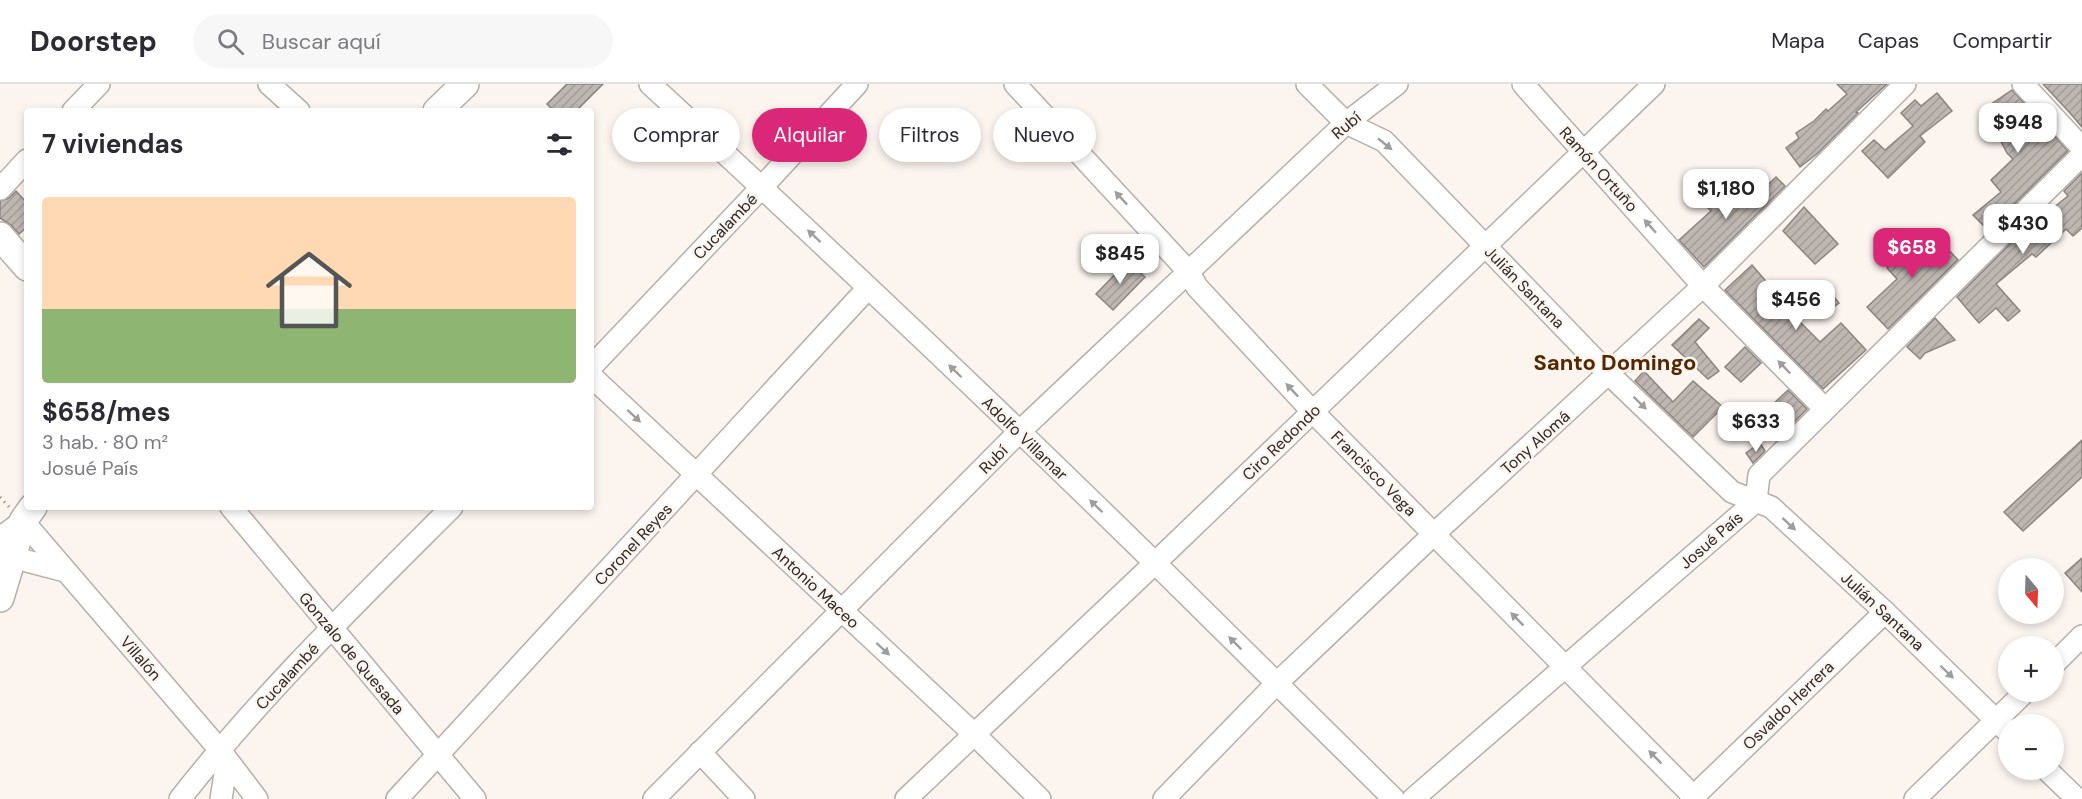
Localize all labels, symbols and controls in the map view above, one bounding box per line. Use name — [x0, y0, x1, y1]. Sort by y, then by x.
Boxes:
search box — [193, 14, 613, 68]
text: Doorstep — [30, 23, 157, 60]
icon: search — [214, 25, 247, 58]
text: Buscar aquí — [262, 27, 381, 56]
text: Mapa — [1771, 27, 1825, 55]
text: Capas — [1858, 27, 1919, 55]
text: Compartir — [1952, 27, 2052, 55]
pin: $948 — [1982, 103, 2054, 154]
street label: Rubí — [1327, 107, 1366, 144]
chip: Comprar — [612, 108, 740, 162]
chip: Alquilar — [752, 108, 867, 162]
chip: Filtros — [879, 108, 981, 162]
chip: Nuevo — [993, 108, 1096, 162]
text: $948 — [1993, 109, 2043, 135]
street label: Ramón Ortuño — [1555, 122, 1642, 216]
text: 7 viviendas — [42, 127, 184, 161]
icon: filters — [543, 128, 576, 161]
one-way arrow — [1377, 138, 1393, 151]
pin: $1,180 — [1677, 169, 1775, 220]
text: $1,180 — [1697, 175, 1755, 201]
street label: Cucalambé — [689, 189, 762, 264]
one-way arrow — [1115, 191, 1128, 206]
pin: $430 — [1987, 204, 2059, 255]
text: $430 — [1997, 210, 2049, 236]
one-way arrow — [1644, 219, 1657, 234]
pin: $658 — [1876, 228, 1948, 279]
one-way arrow — [807, 230, 821, 244]
pin: $845 — [1084, 234, 1156, 285]
text: $658 — [1887, 234, 1937, 260]
icon: home — [255, 236, 363, 344]
text: $845 — [1095, 240, 1145, 266]
street label: Julián Santana — [1480, 242, 1569, 333]
pin: $456 — [1760, 280, 1832, 331]
text: $456 — [1771, 286, 1821, 312]
district label: Santo Domingo — [1534, 348, 1696, 377]
one-way arrow — [1777, 360, 1791, 375]
one-way arrow — [948, 364, 963, 378]
one-way arrow — [1286, 383, 1300, 397]
street label: Adolfo Villamar — [977, 392, 1072, 485]
text: $658/mes — [42, 395, 171, 429]
one-way arrow — [1632, 396, 1647, 410]
street label: Ciro Redondo — [1238, 400, 1325, 485]
pin: $633 — [1720, 402, 1792, 453]
street label: Tony Alomá — [1496, 406, 1574, 479]
text: $633 — [1732, 408, 1780, 434]
one-way arrow — [626, 409, 641, 423]
street label: Francisco Vega — [1326, 426, 1421, 521]
text: 3 hab. · 80 m² — [42, 429, 168, 455]
street label: Rubí — [975, 440, 1012, 478]
text: Josué País — [42, 455, 139, 481]
street label: Coronel Reyes — [590, 499, 677, 590]
one-way arrow — [1088, 499, 1103, 513]
street label: Josué País — [1675, 507, 1747, 574]
one-way arrow — [1782, 517, 1797, 531]
street label: Antonio Maceo — [768, 541, 864, 633]
north arrow — [1998, 558, 2064, 624]
map controls — [1998, 558, 2064, 780]
street label: Julián Santana — [1836, 567, 1929, 655]
street label: Gonzalo de Quesada — [294, 588, 409, 719]
one-way arrow — [1511, 612, 1525, 626]
street label: Villalón — [115, 632, 166, 685]
one-way arrow — [1228, 636, 1242, 650]
button: + — [1998, 636, 2064, 702]
street label: Cucalambé — [251, 638, 324, 714]
one-way arrow — [876, 642, 890, 656]
street label: Osvaldo Herrera — [1738, 656, 1839, 754]
one-way arrow — [1939, 665, 1954, 679]
button: − — [1998, 714, 2064, 780]
one-way arrow — [1648, 751, 1662, 765]

